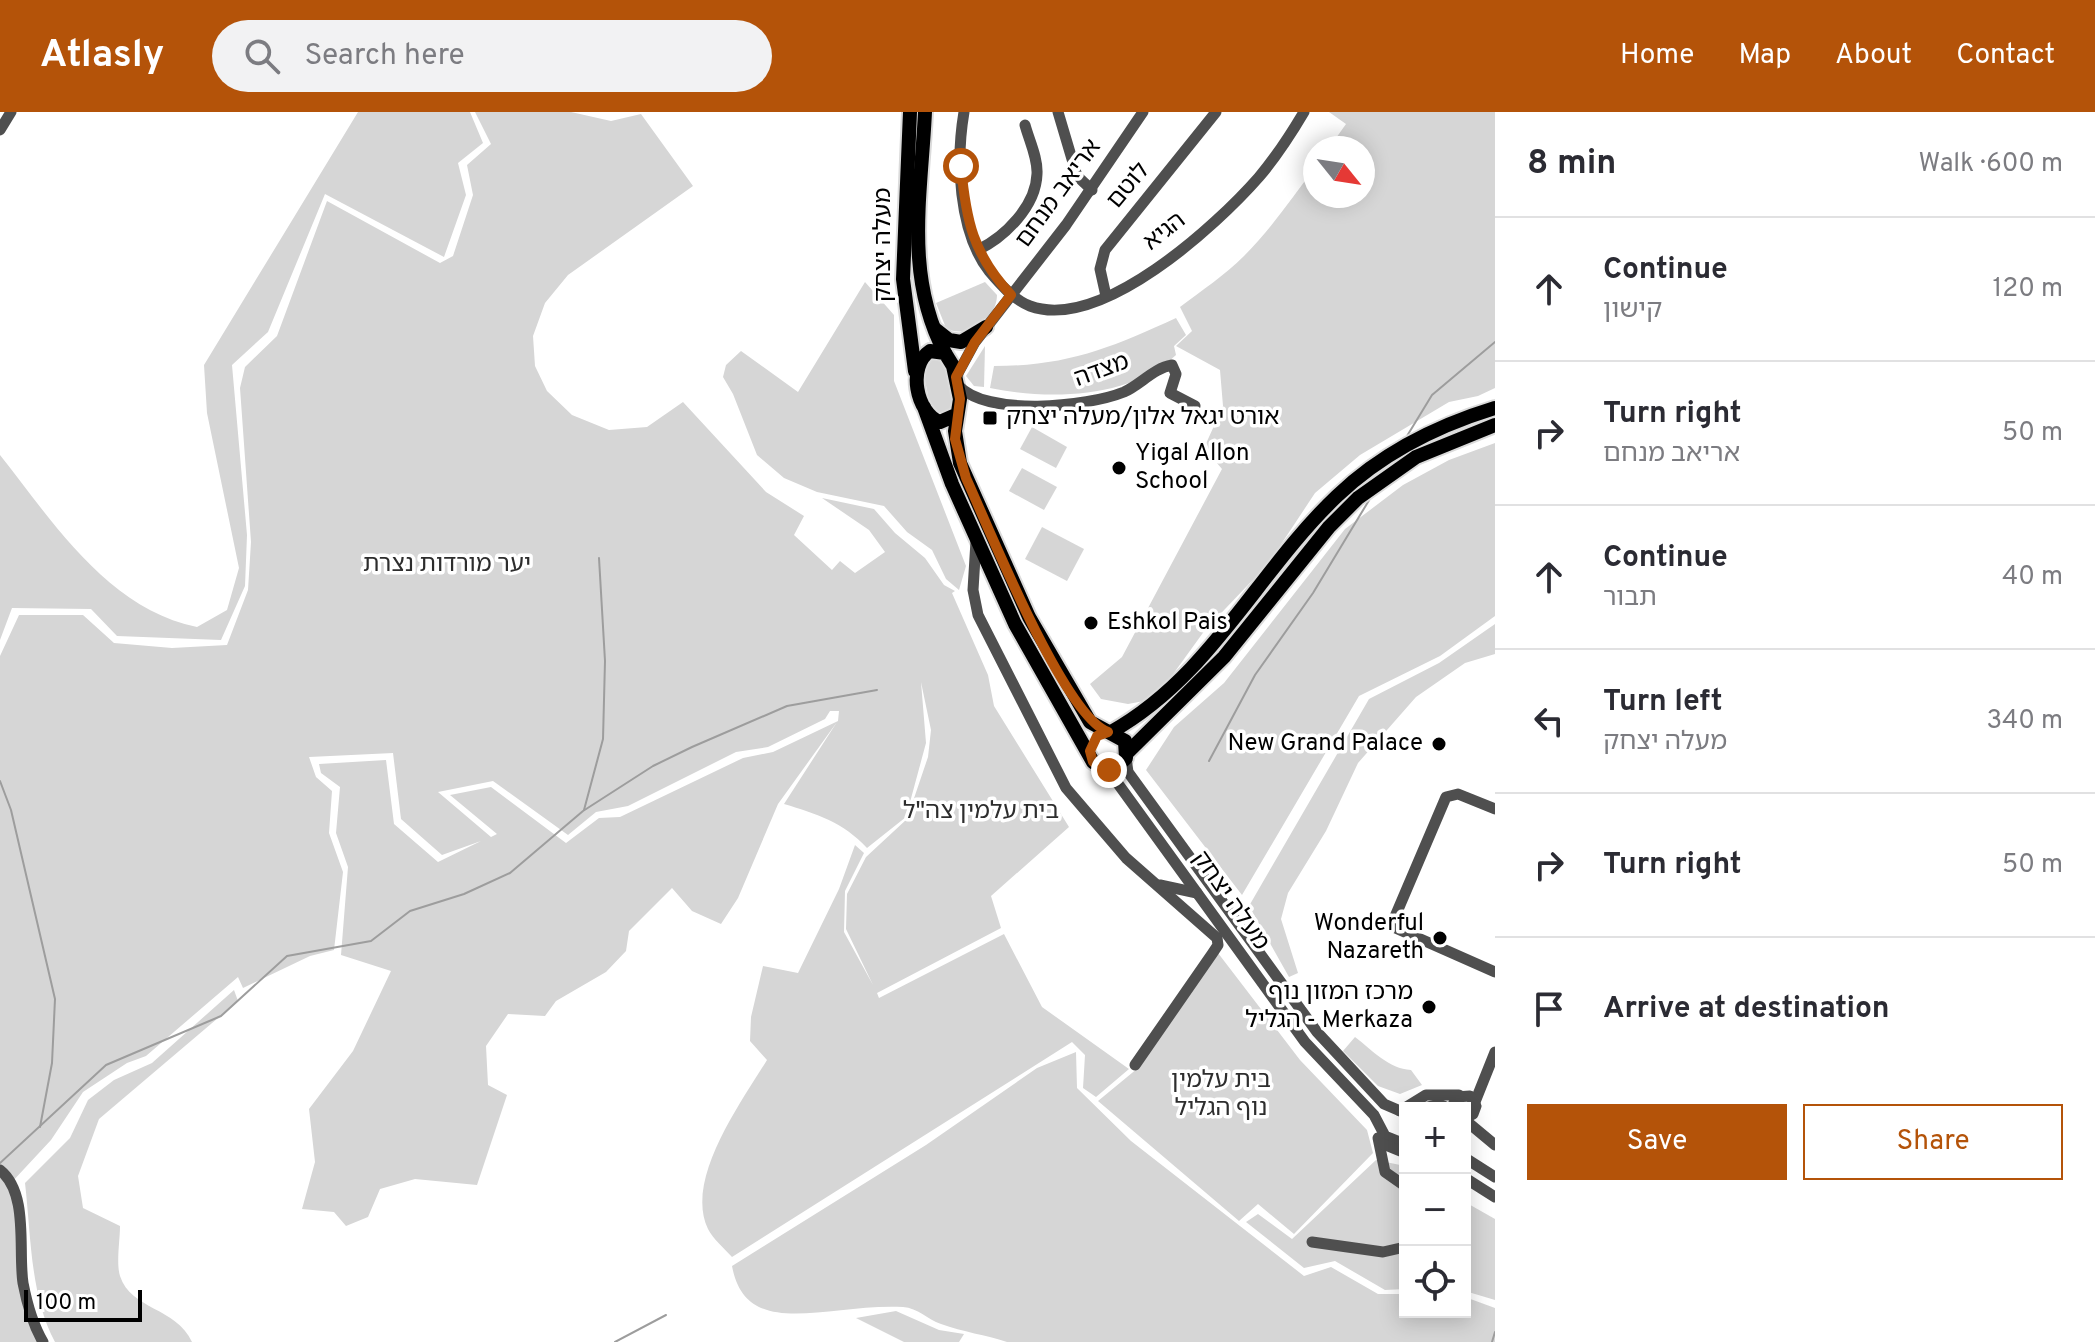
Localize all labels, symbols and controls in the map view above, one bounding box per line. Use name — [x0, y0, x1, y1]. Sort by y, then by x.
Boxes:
search box — [212, 20, 772, 92]
text: Atlasly — [40, 32, 164, 81]
icon: search — [240, 34, 284, 78]
text: Search here — [304, 38, 465, 75]
text: Home — [1620, 38, 1694, 74]
text: Map — [1738, 38, 1791, 74]
text: About — [1835, 38, 1912, 74]
text: Contact — [1956, 38, 2055, 74]
street label: אריאב מנחם — [1010, 134, 1108, 254]
north arrow — [1303, 136, 1375, 208]
text: 8 min — [1527, 143, 1616, 186]
route start — [943, 148, 979, 184]
text: Walk · 600 m — [1918, 148, 2063, 181]
street label: לוטם — [1101, 157, 1157, 215]
street label: מעלה יצחק — [869, 188, 899, 302]
street label: הגיא — [1138, 206, 1192, 258]
text: Continue — [1603, 252, 1728, 289]
icon: ahead — [1527, 267, 1571, 311]
text: 120 m — [1993, 273, 2063, 306]
text: קישון — [1603, 294, 1662, 327]
street label: מצדה — [1070, 347, 1134, 395]
text: Turn right — [1603, 396, 1741, 433]
place label: אורט יגאל אלון/מעלה יצחק — [1006, 403, 1279, 433]
marker: אורט יגאל אלון/מעלה יצחק — [981, 409, 999, 427]
icon: right — [1527, 411, 1571, 455]
text: 50 m — [2002, 417, 2063, 450]
text: אריאב מנחם — [1603, 438, 1740, 471]
place label: Yigal Allon School — [1135, 439, 1249, 497]
marker: Yigal Allon School — [1110, 459, 1128, 477]
text: Continue — [1603, 540, 1728, 577]
park label: יער מורדות נצרת — [363, 550, 531, 580]
icon: ahead — [1527, 555, 1571, 599]
text: 40 m — [2002, 561, 2063, 594]
text: תבור — [1603, 582, 1657, 615]
place label: Eshkol Pais — [1107, 608, 1228, 638]
marker: Eshkol Pais — [1082, 614, 1100, 632]
text: Turn left — [1603, 684, 1723, 721]
icon: left — [1527, 699, 1571, 743]
text: 340 m — [1986, 705, 2063, 738]
text: מעלה יצחק — [1603, 726, 1727, 759]
place label: New Grand Palace — [1228, 729, 1423, 759]
marker: New Grand Palace — [1430, 735, 1448, 753]
route end — [1091, 752, 1127, 788]
park label: בית עלמין צה"ל — [903, 797, 1059, 827]
icon: right — [1527, 843, 1571, 887]
street label: מעלה יצחק — [1185, 845, 1275, 957]
text: Turn right — [1603, 847, 1741, 884]
text: 50 m — [2002, 849, 2063, 882]
place label: Wonderful Nazareth — [1314, 909, 1424, 967]
marker: Wonderful Nazareth — [1431, 929, 1449, 947]
place label: מרכז המזון נוף הגליל - Merkaza — [1245, 978, 1413, 1036]
icon: arrive — [1527, 987, 1571, 1031]
text: Arrive at destination — [1603, 991, 1889, 1028]
marker: מרכז המזון נוף הגליל - Merkaza — [1420, 998, 1438, 1016]
park label: בית עלמין נוף הגליל — [1171, 1066, 1271, 1124]
map controls — [1399, 1102, 1471, 1318]
button: + — [1399, 1102, 1471, 1174]
button: Save — [1527, 1104, 1787, 1180]
button: Share — [1803, 1104, 2063, 1180]
button: − — [1399, 1174, 1471, 1246]
button: locate — [1399, 1246, 1471, 1318]
scale bar — [24, 1286, 142, 1322]
text: 100 m — [36, 1290, 96, 1317]

